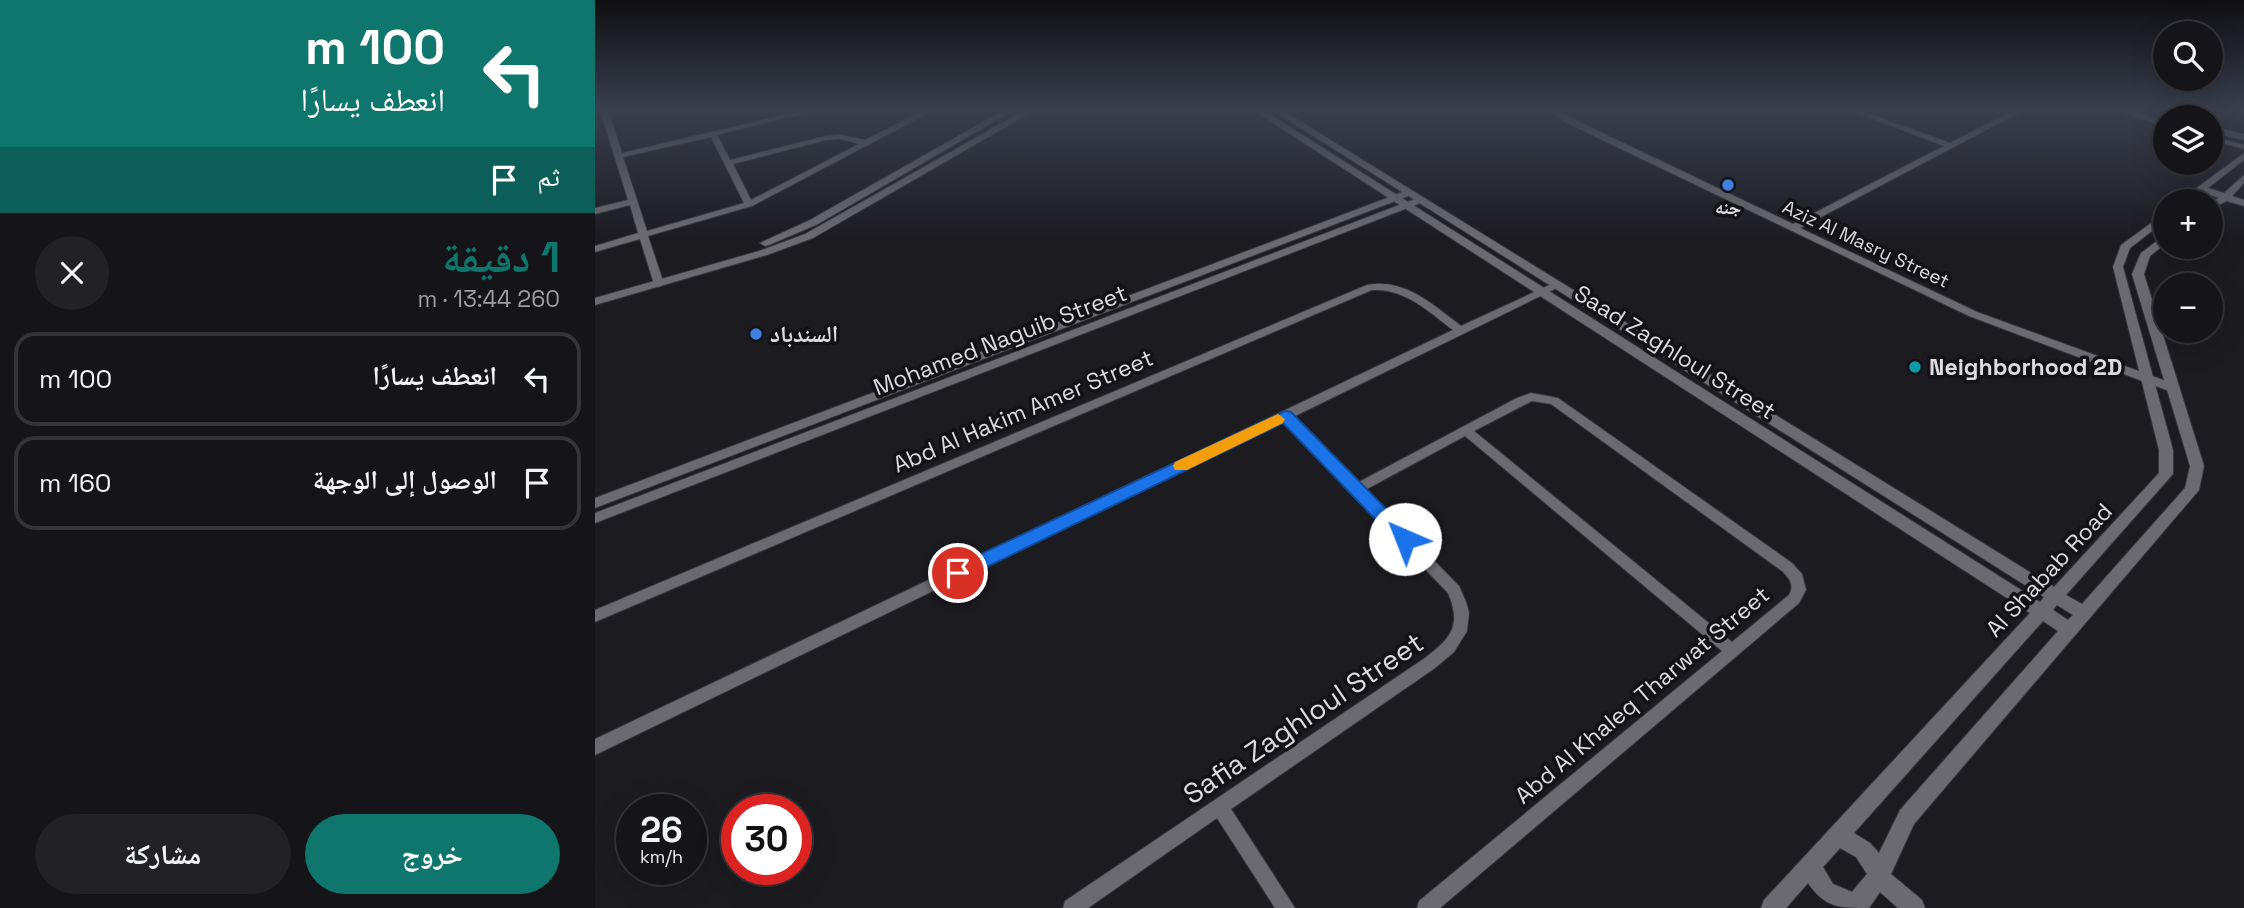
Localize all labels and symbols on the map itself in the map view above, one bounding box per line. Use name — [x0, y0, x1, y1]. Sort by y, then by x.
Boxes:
marker: جنه — [1720, 177, 1736, 193]
street label: Aziz Al Masry Street — [1778, 194, 1954, 294]
place label: جنه — [1715, 195, 1741, 220]
street label: Mohamed Naguib Street — [869, 278, 1131, 402]
street label: Saad Zaghloul Street — [1569, 278, 1781, 426]
place label: السندباد — [770, 319, 838, 349]
marker: السندباد — [748, 326, 764, 342]
street label: Abd Al Hakim Amer Street — [888, 342, 1158, 480]
place label: Neighborhood 2D — [1929, 352, 2122, 382]
marker: Neighborhood 2D — [1907, 359, 1923, 375]
street label: Al Shabab Road — [1979, 497, 2119, 643]
position arrow — [1368, 502, 1442, 576]
pin — [928, 543, 988, 603]
street label: Abd Al Khaleq Tharwat Street — [1508, 580, 1776, 810]
street label: Safia Zaghloul Street — [1176, 624, 1430, 812]
speed limit sign: 30 — [721, 794, 812, 885]

